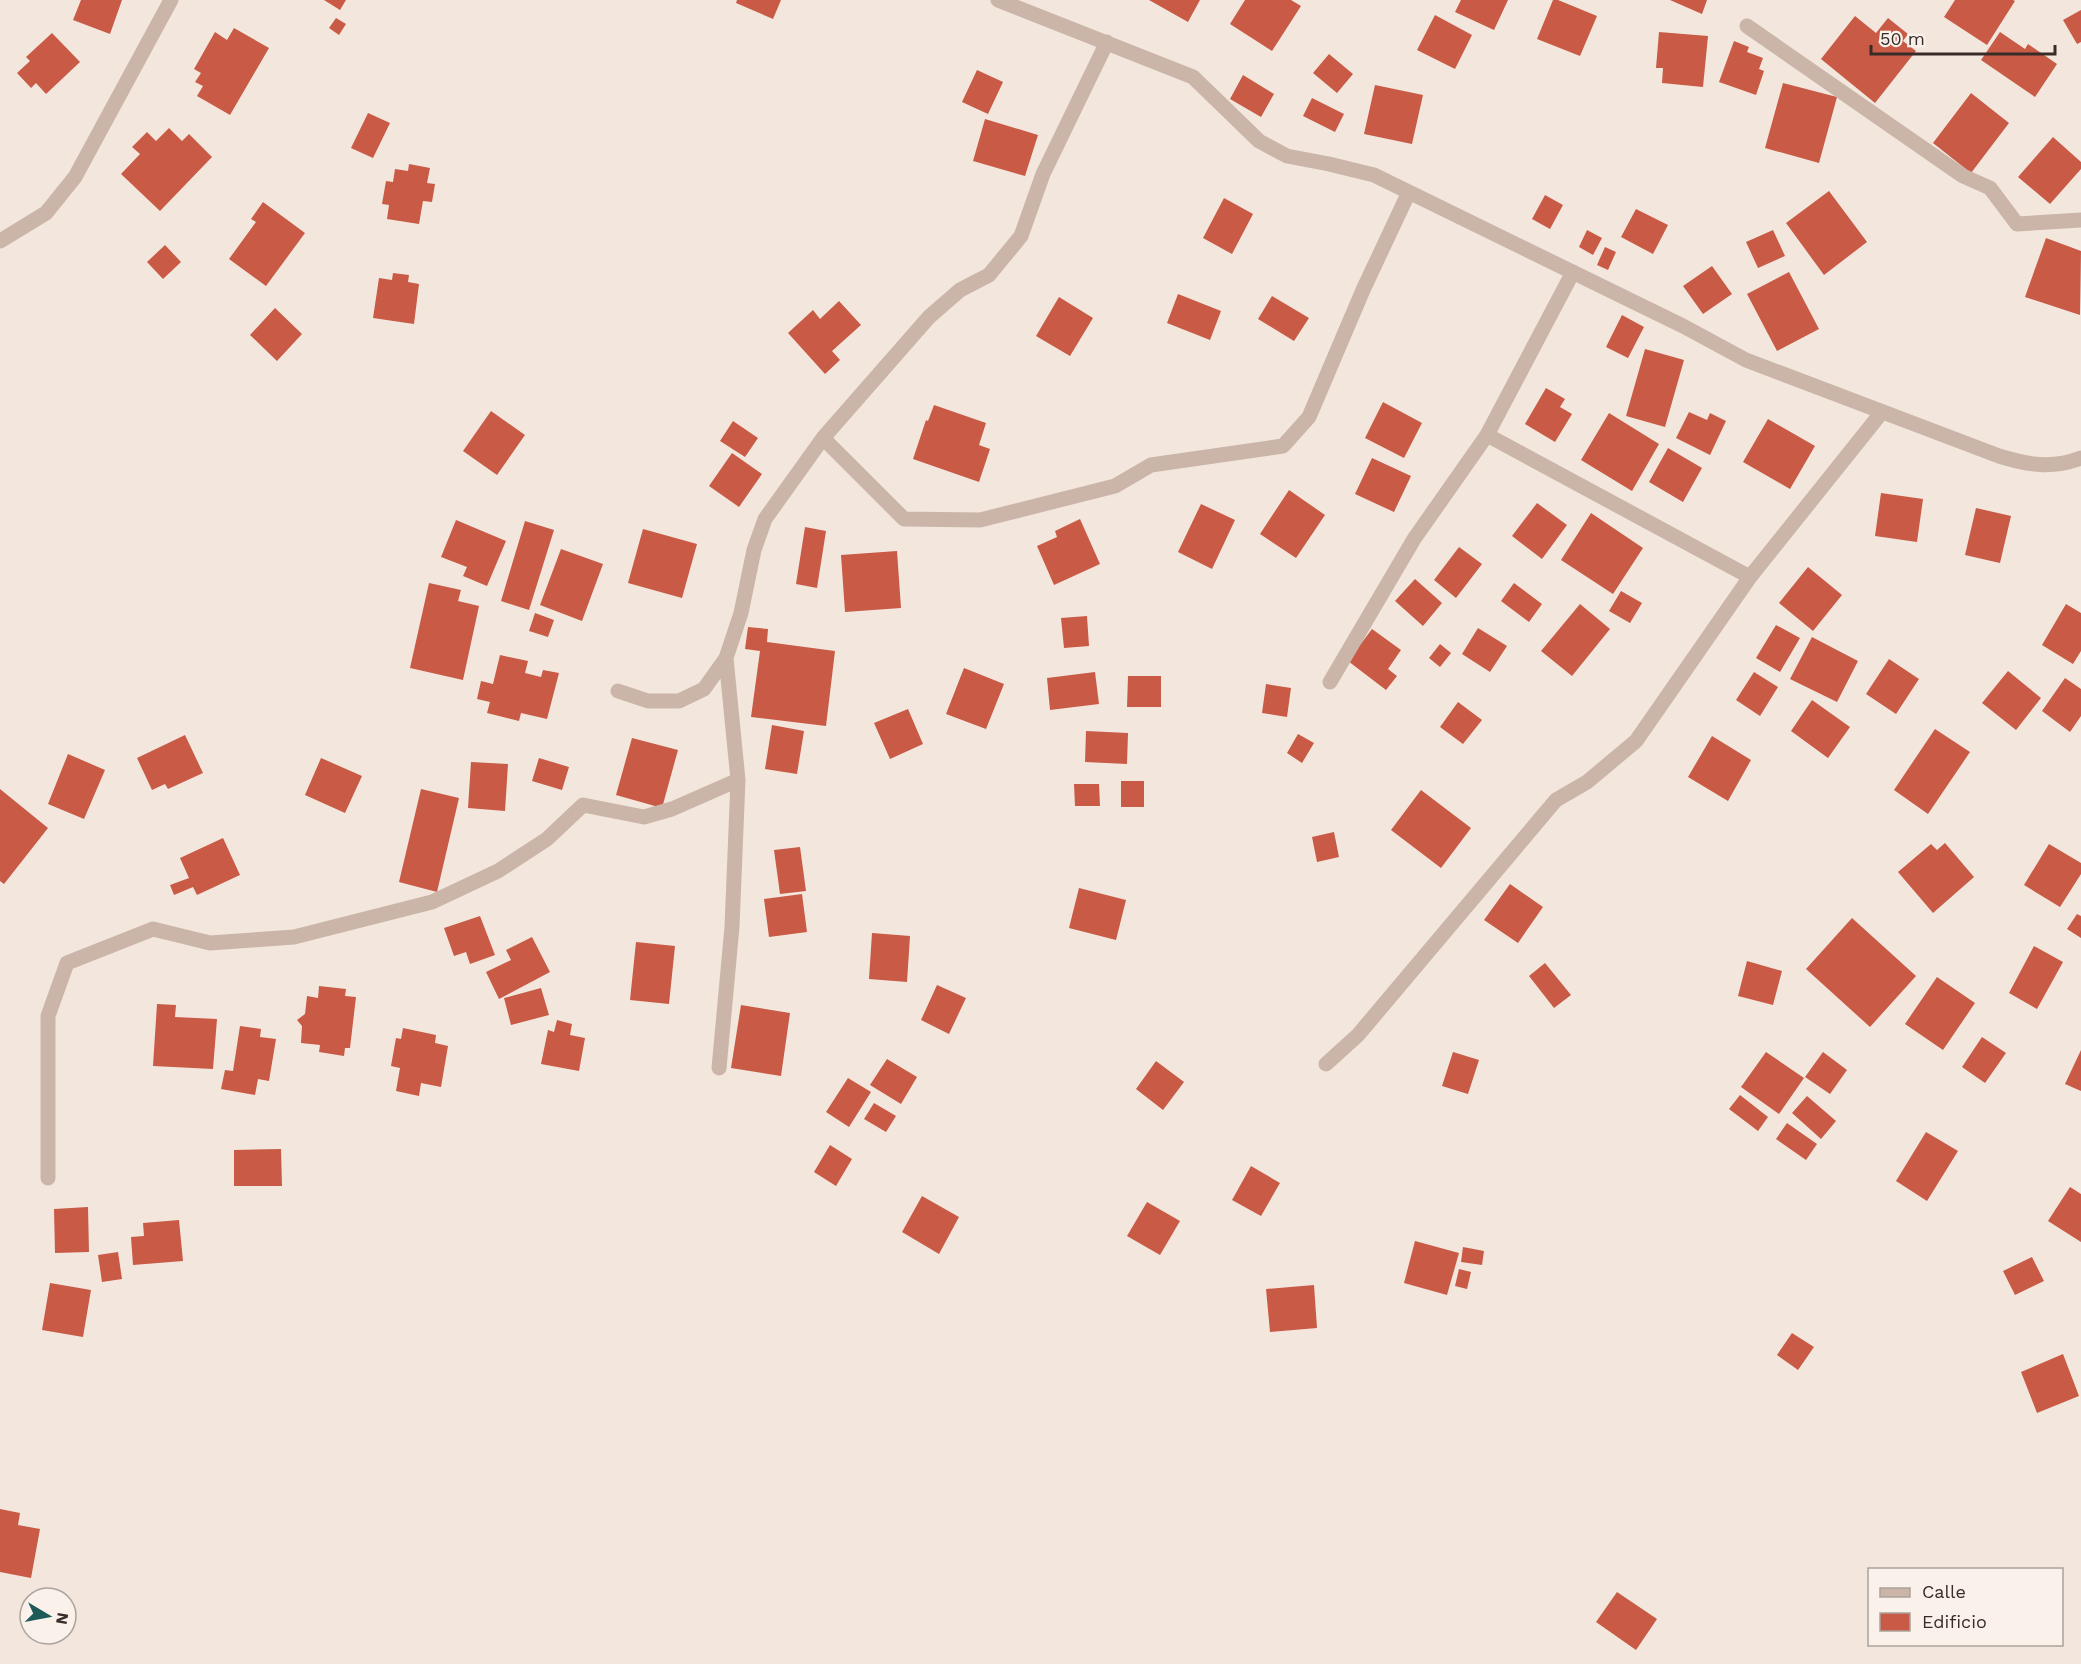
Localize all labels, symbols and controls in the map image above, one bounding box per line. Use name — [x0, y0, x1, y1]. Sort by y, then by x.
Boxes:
scale bar — [1871, 18, 2056, 56]
text: 50 m — [1880, 28, 1925, 49]
legend — [1868, 1568, 2063, 1646]
text: Calle — [1922, 1581, 1966, 1602]
north arrow — [18, 1586, 78, 1646]
text: N — [52, 1611, 73, 1626]
text: Edificio — [1922, 1611, 1987, 1632]

